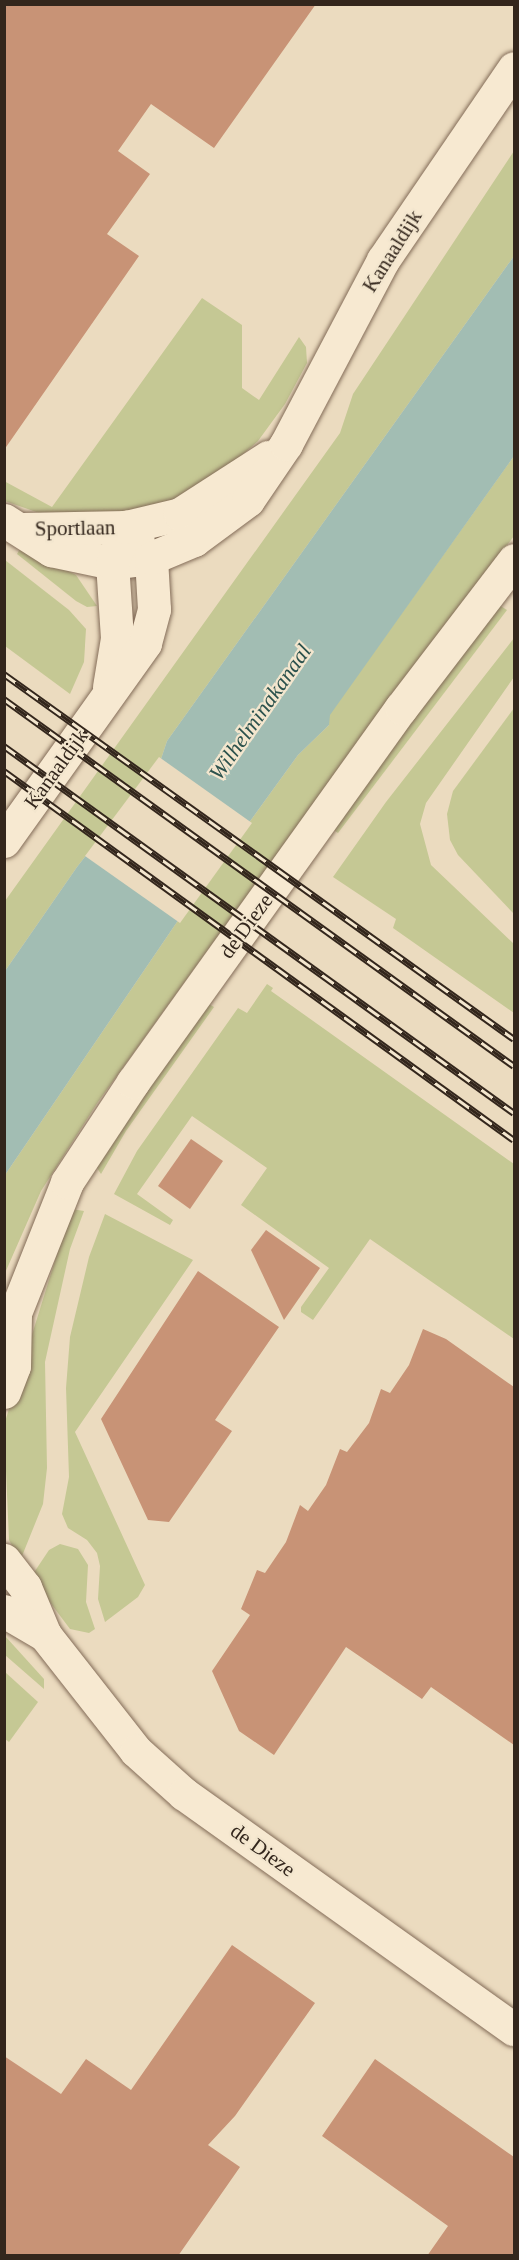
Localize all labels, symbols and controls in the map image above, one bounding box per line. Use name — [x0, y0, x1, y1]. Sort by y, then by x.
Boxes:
street label: Kanaaldijk — [357, 205, 427, 297]
street label: Sportlaan — [35, 515, 115, 541]
water label: Wilhelminakanaal — [203, 639, 317, 785]
street label: Kanaaldijk — [19, 724, 93, 814]
street label: de Dieze — [214, 889, 278, 963]
street label: de Dieze — [226, 1818, 300, 1882]

